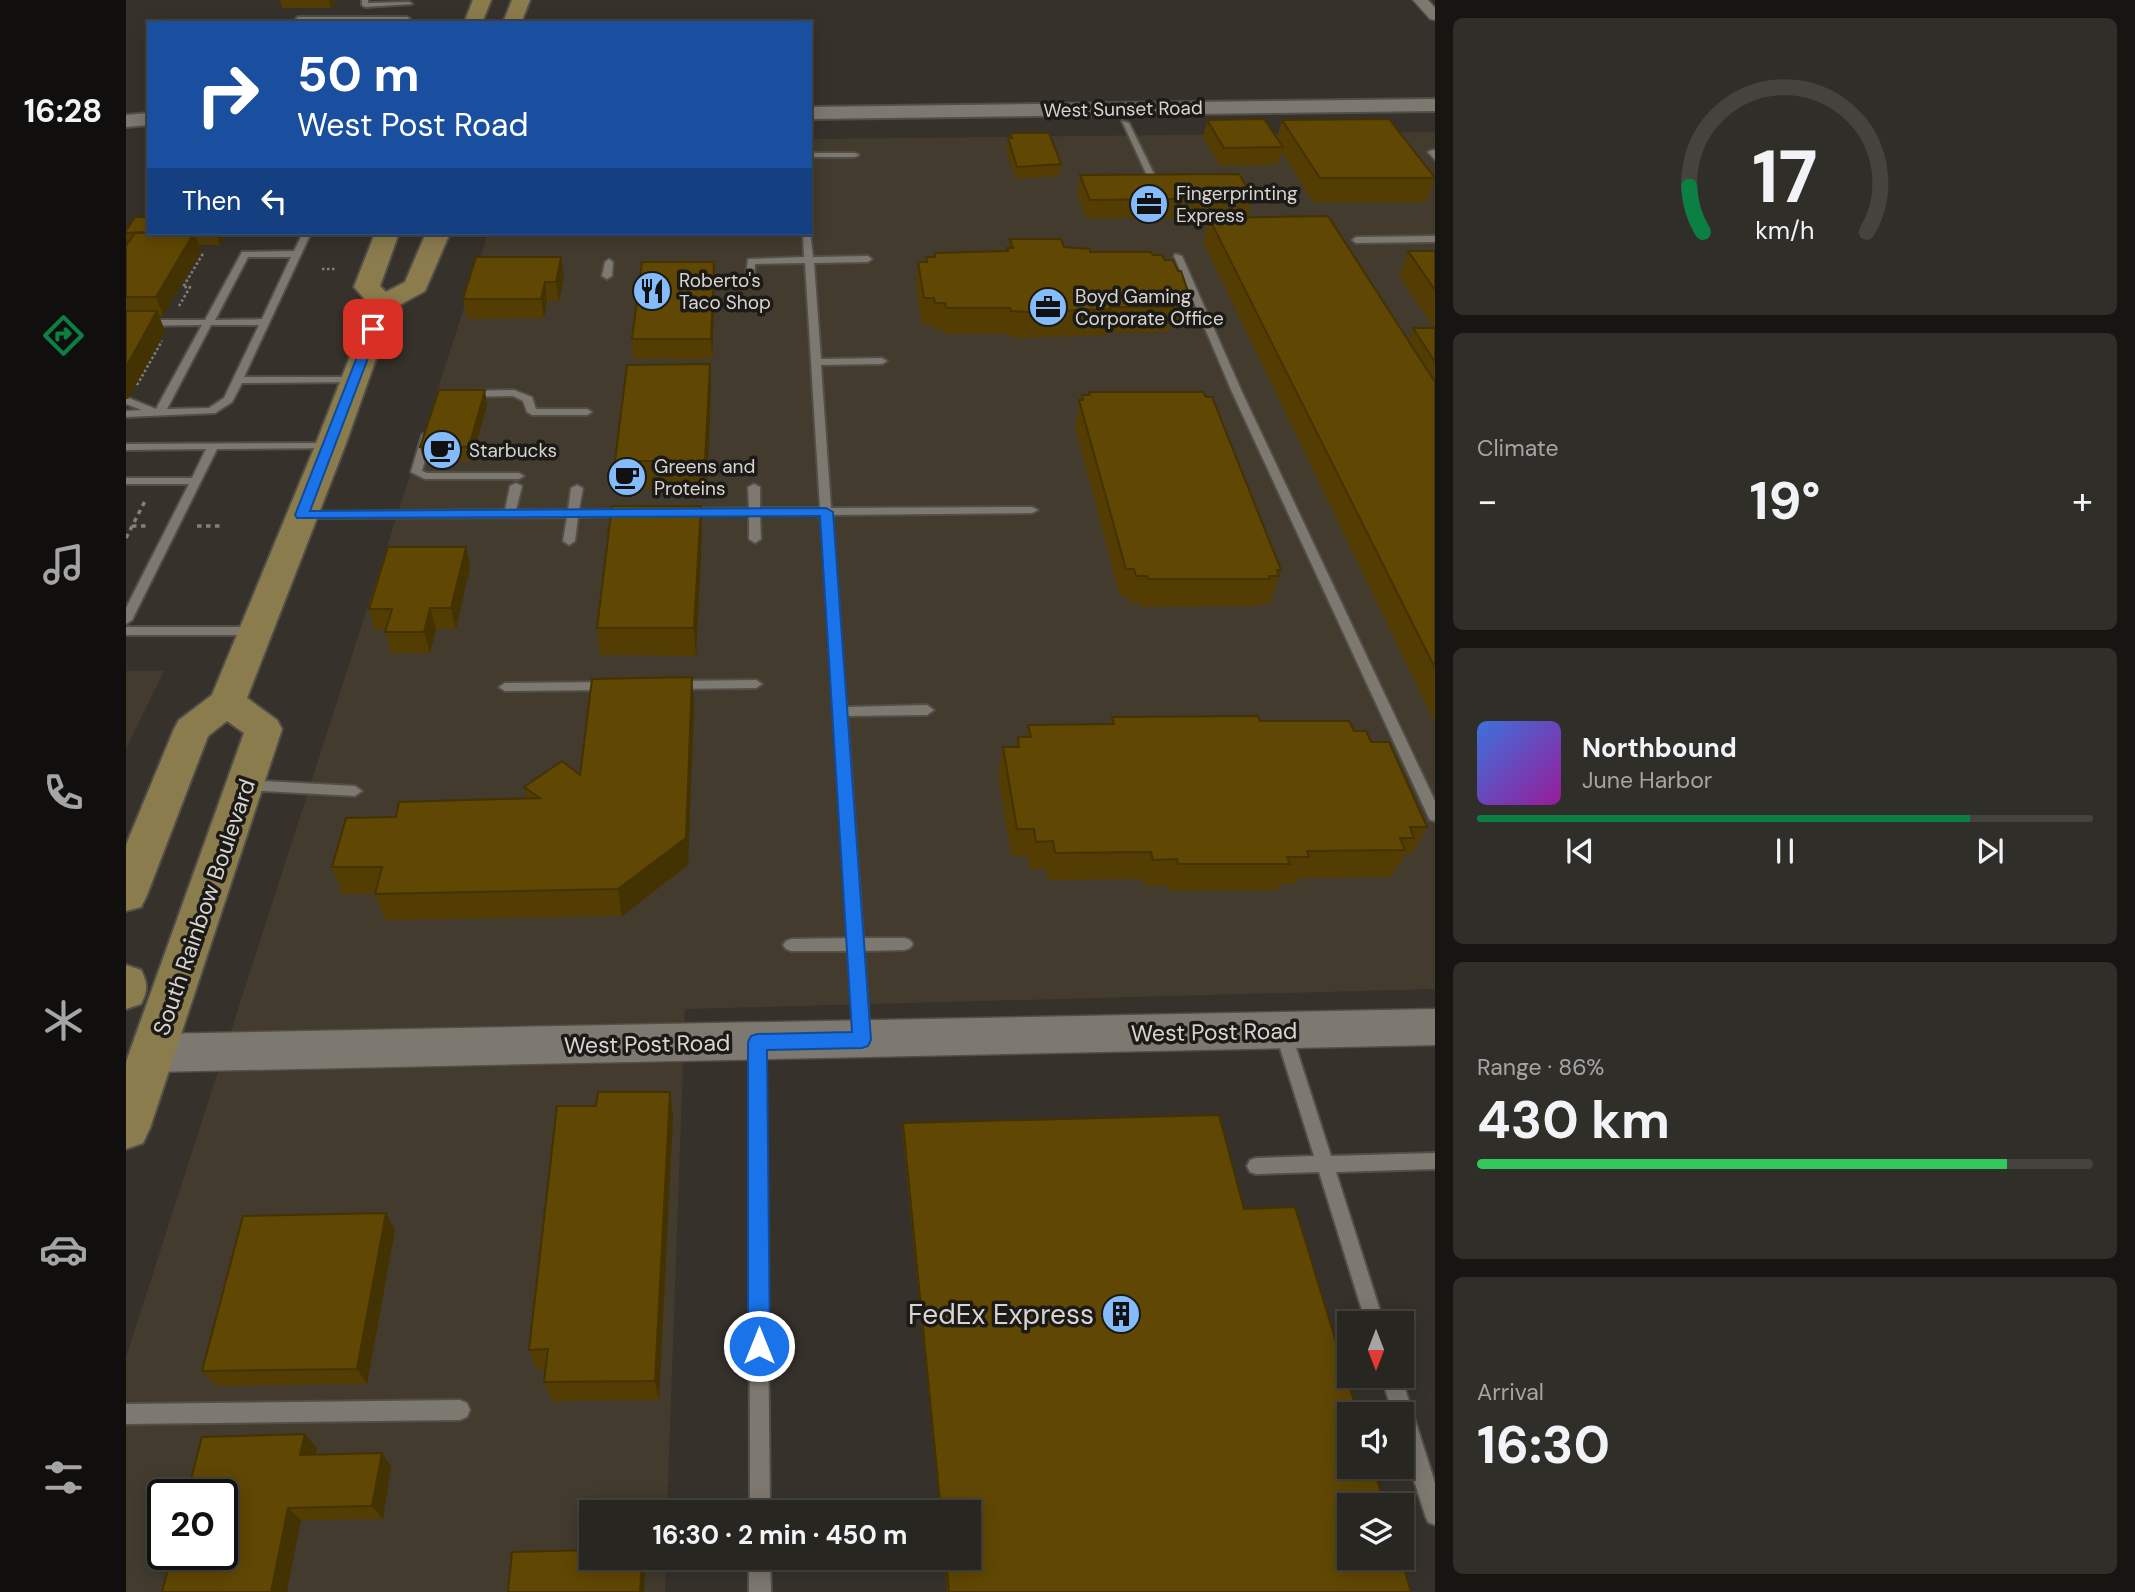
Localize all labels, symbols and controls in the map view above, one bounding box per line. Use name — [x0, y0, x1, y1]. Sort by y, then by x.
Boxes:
text: 50 m — [297, 42, 420, 106]
icon: right — [182, 49, 273, 140]
text: 16:28 — [24, 90, 102, 132]
street label: West Sunset Road — [1043, 95, 1203, 123]
text: West Post Road — [297, 104, 528, 146]
text: 17 — [1752, 131, 1818, 226]
place label: Fingerprinting Express — [1176, 181, 1298, 228]
icon: left — [255, 182, 293, 220]
office icon: Fingerprinting Express — [1128, 183, 1170, 225]
text: Then — [182, 184, 241, 218]
text: km/h — [1755, 214, 1815, 247]
place label: Roberto's Taco Shop — [679, 268, 771, 315]
restaurant icon: Roberto's Taco Shop — [631, 270, 673, 312]
place label: Boyd Gaming Corporate Office — [1075, 284, 1224, 331]
office icon: Boyd Gaming Corporate Office — [1027, 286, 1069, 328]
pin — [343, 299, 403, 359]
icon: arrive — [354, 310, 392, 348]
icon: directions — [39, 311, 88, 360]
cafe icon: Starbucks — [421, 429, 463, 471]
text: Climate — [1477, 433, 1559, 463]
place label: Starbucks — [469, 438, 557, 463]
place label: Greens and Proteins — [654, 454, 755, 501]
cafe icon: Greens and Proteins — [606, 456, 648, 498]
text: 19° — [1750, 467, 1820, 535]
text: − — [1477, 476, 1498, 526]
text: + — [2072, 476, 2093, 526]
icon: music — [39, 540, 88, 589]
text: Northbound — [1582, 731, 1737, 765]
text: June Harbor — [1582, 765, 1712, 795]
icon: phone — [39, 768, 88, 817]
street label: South Rainbow Boulevard — [146, 775, 262, 1039]
icon: previous — [1561, 832, 1599, 870]
icon: pause — [1766, 832, 1804, 870]
icon: next — [1971, 832, 2009, 870]
icon: climate — [39, 996, 88, 1045]
street label: West Post Road — [1131, 1016, 1297, 1048]
street label: West Post Road — [564, 1028, 730, 1060]
text: Range · 86% — [1477, 1052, 1604, 1082]
text: 430 km — [1477, 1086, 1670, 1154]
icon: car — [39, 1225, 88, 1274]
building icon: FedEx Express — [1100, 1293, 1142, 1335]
place label: FedEx Express — [908, 1296, 1094, 1333]
position arrow — [722, 1309, 796, 1383]
north arrow — [1337, 1311, 1414, 1388]
map controls — [1337, 1311, 1414, 1570]
text: Arrival — [1477, 1377, 1544, 1407]
button: sound — [1337, 1402, 1414, 1479]
text: 16:30 — [1477, 1411, 1610, 1479]
icon: filters — [39, 1453, 88, 1502]
speed limit sign: 20 — [147, 1479, 238, 1570]
button: layers — [1337, 1493, 1414, 1570]
text: 16:30 · 2 min · 450 m — [653, 1518, 907, 1552]

